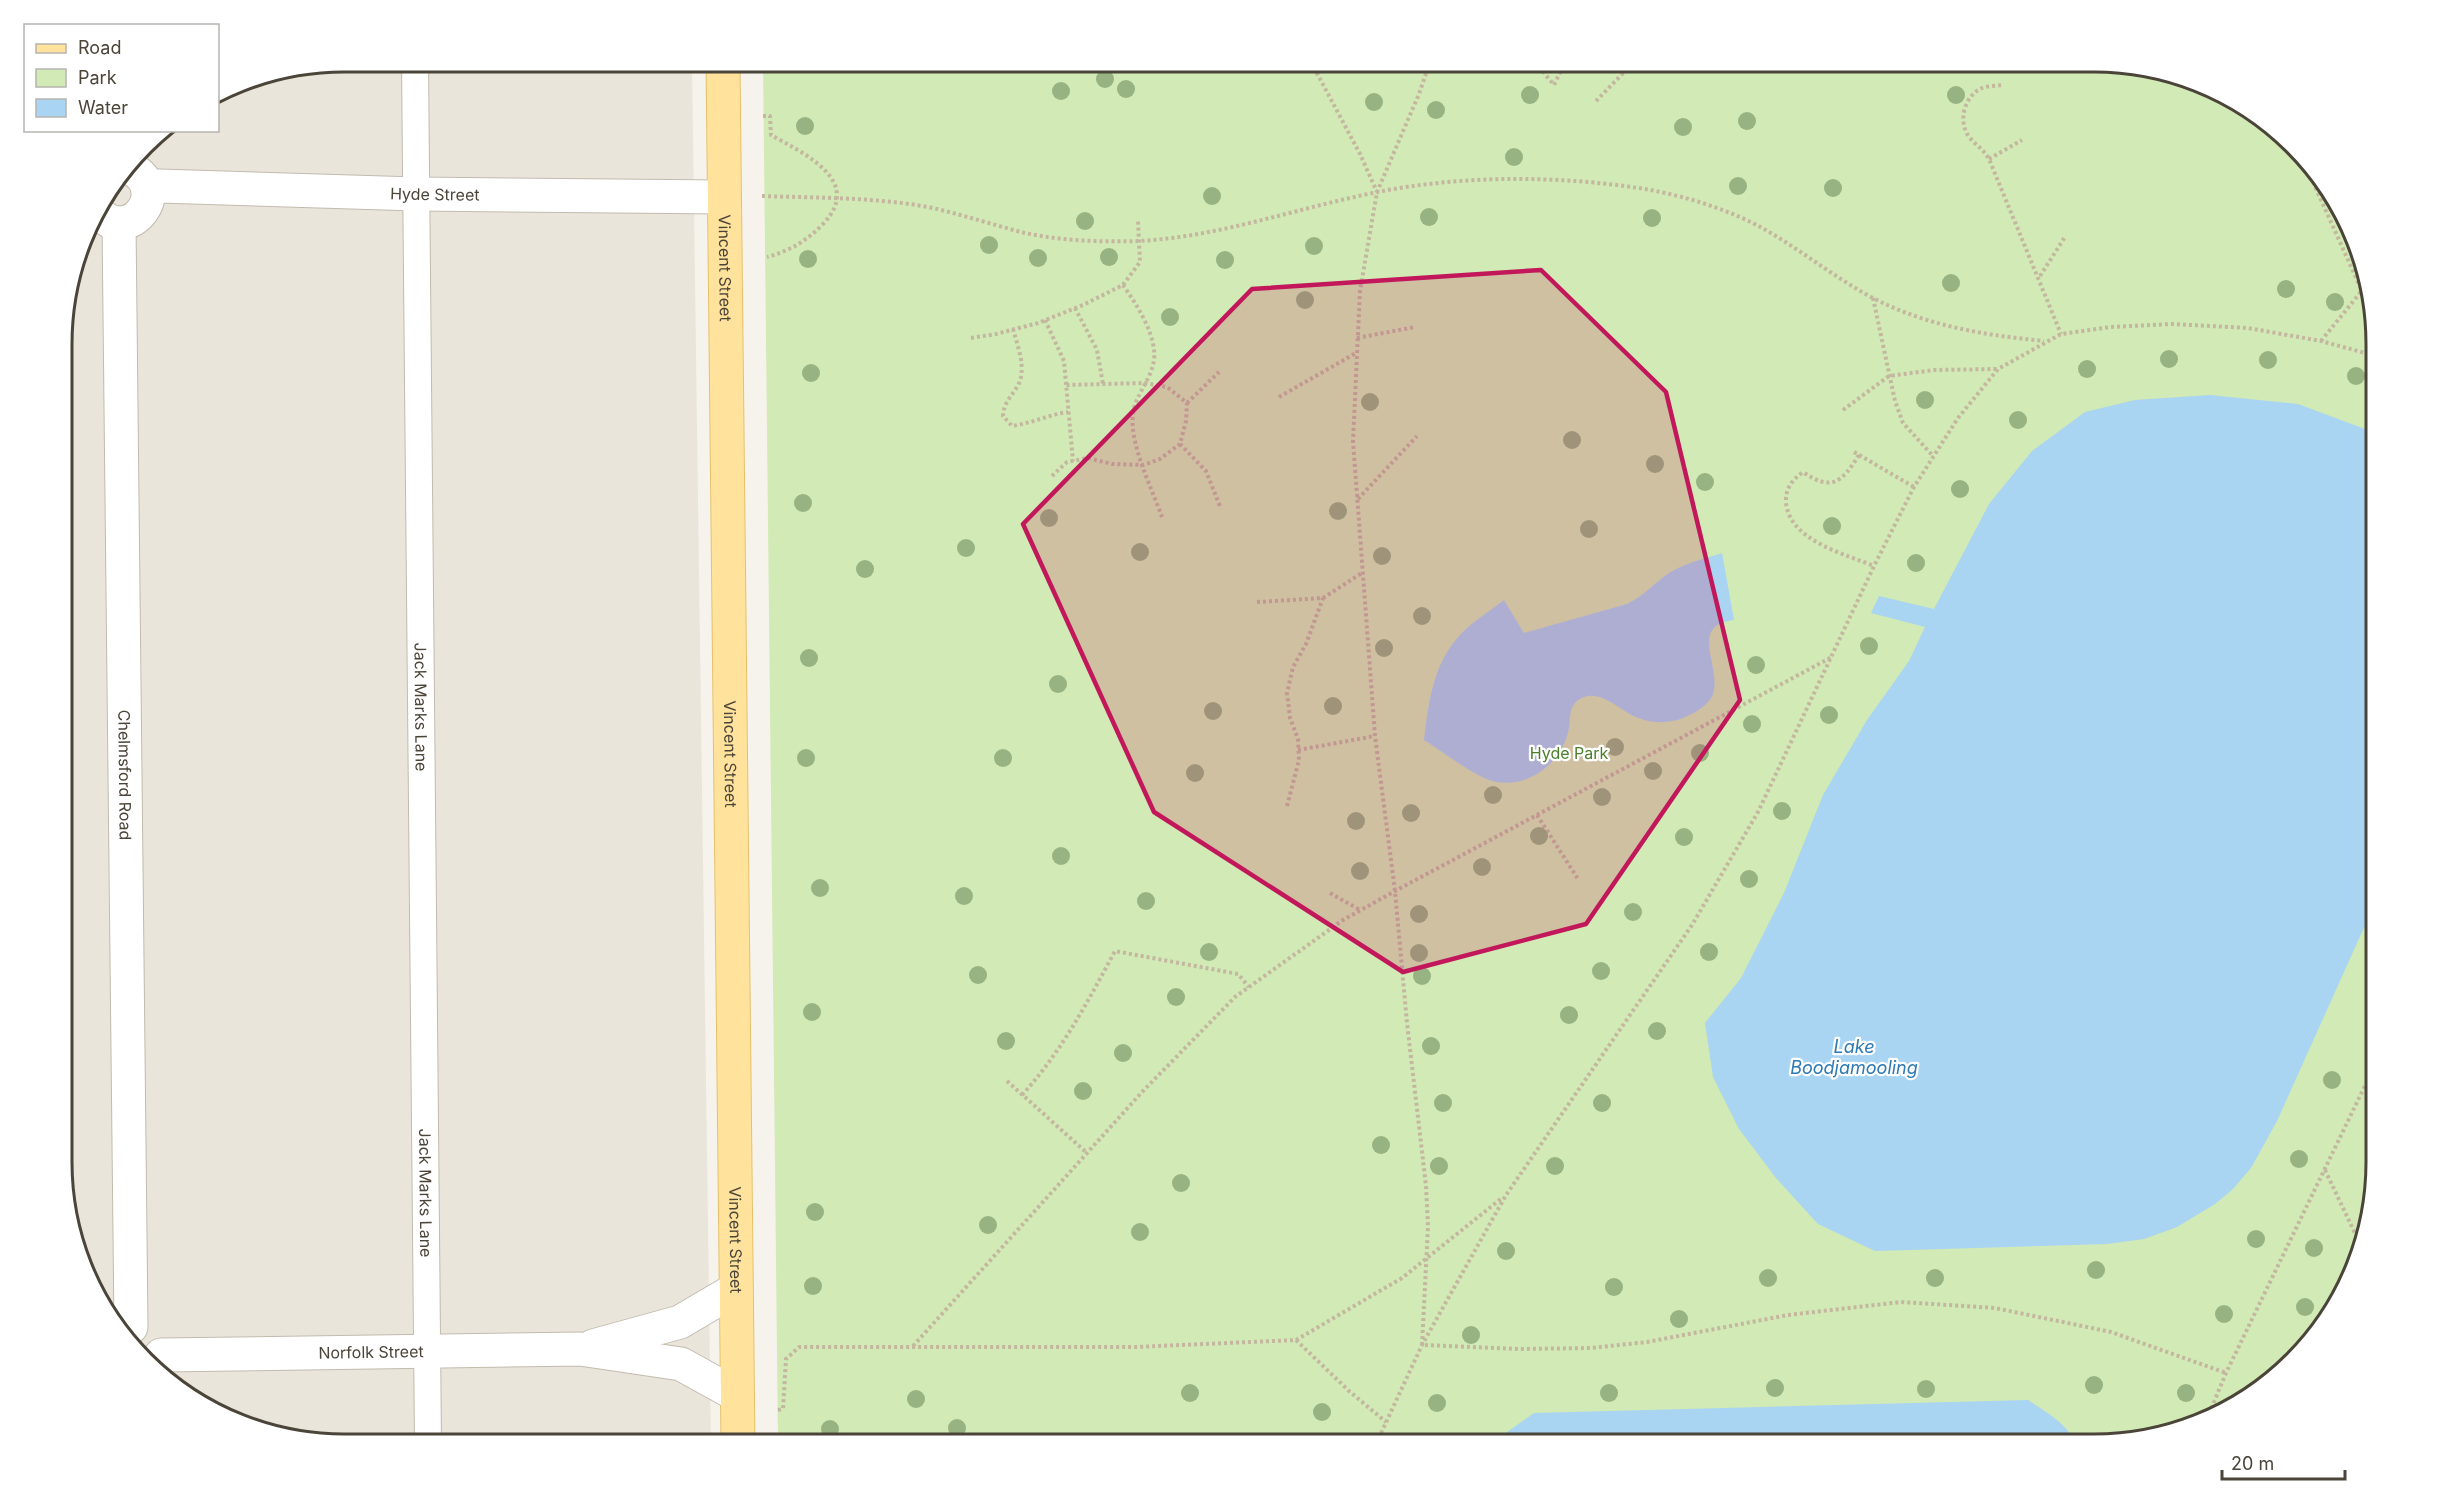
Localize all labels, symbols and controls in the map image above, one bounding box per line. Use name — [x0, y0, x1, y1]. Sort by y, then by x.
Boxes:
legend — [24, 24, 219, 132]
text: Road — [78, 37, 121, 58]
text: Park — [78, 67, 117, 88]
text: Water — [78, 97, 128, 118]
street label: Hyde Street — [390, 183, 480, 205]
street label: Vincent Street — [715, 214, 736, 322]
street label: Jack Marks Lane — [410, 642, 432, 771]
street label: Vincent Street — [720, 700, 741, 808]
street label: Chelmsford Road — [114, 710, 136, 840]
park label: Hyde Park — [1530, 743, 1608, 763]
water label: Lake Boodjamooling — [1790, 1036, 1918, 1078]
street label: Jack Marks Lane — [415, 1128, 436, 1257]
street label: Vincent Street — [725, 1186, 746, 1294]
street label: Norfolk Street — [318, 1341, 424, 1363]
scale bar — [2222, 1443, 2345, 1481]
text: 20 m — [2231, 1453, 2274, 1474]

